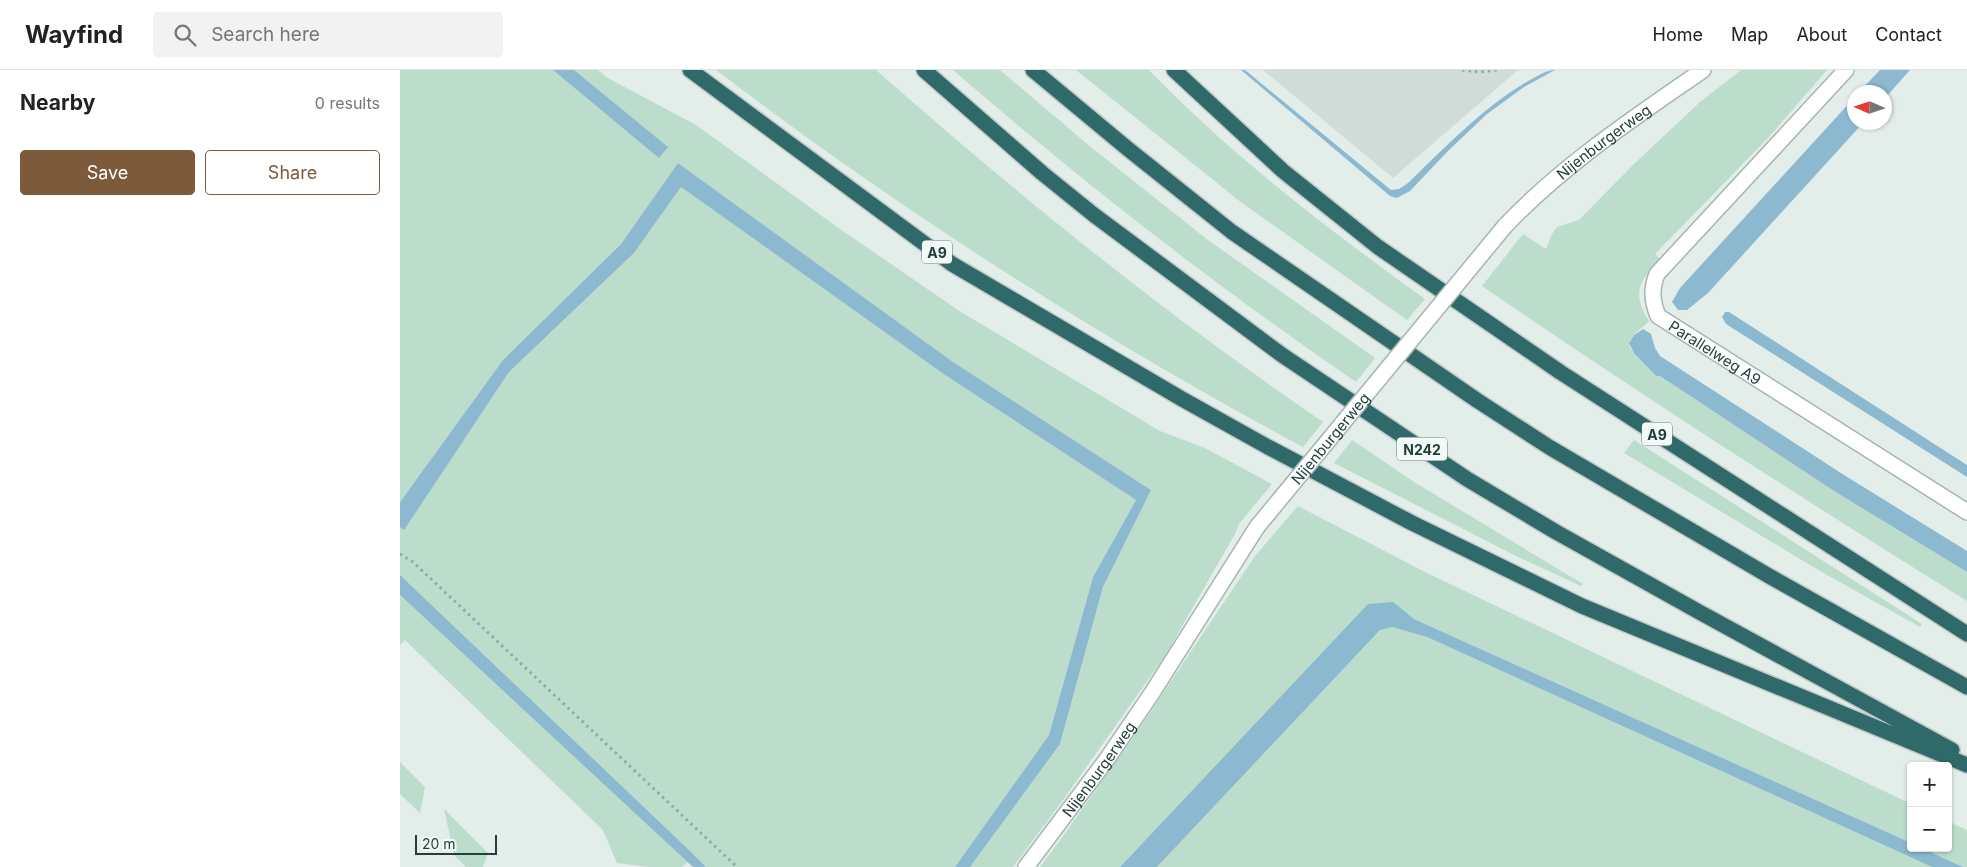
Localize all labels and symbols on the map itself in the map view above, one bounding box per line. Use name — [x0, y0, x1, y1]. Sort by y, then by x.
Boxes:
north arrow — [1847, 85, 1892, 130]
street label: Nijenburgerweg — [1552, 100, 1654, 183]
road number: A9 — [922, 240, 952, 263]
street label: Parallelweg A9 — [1666, 316, 1765, 389]
street label: Nijenburgerweg — [1287, 388, 1374, 488]
road number: A9 — [1642, 422, 1672, 446]
road number: N242 — [1397, 438, 1447, 460]
street label: Nijenburgerweg — [1058, 718, 1139, 820]
scale bar — [415, 832, 498, 855]

